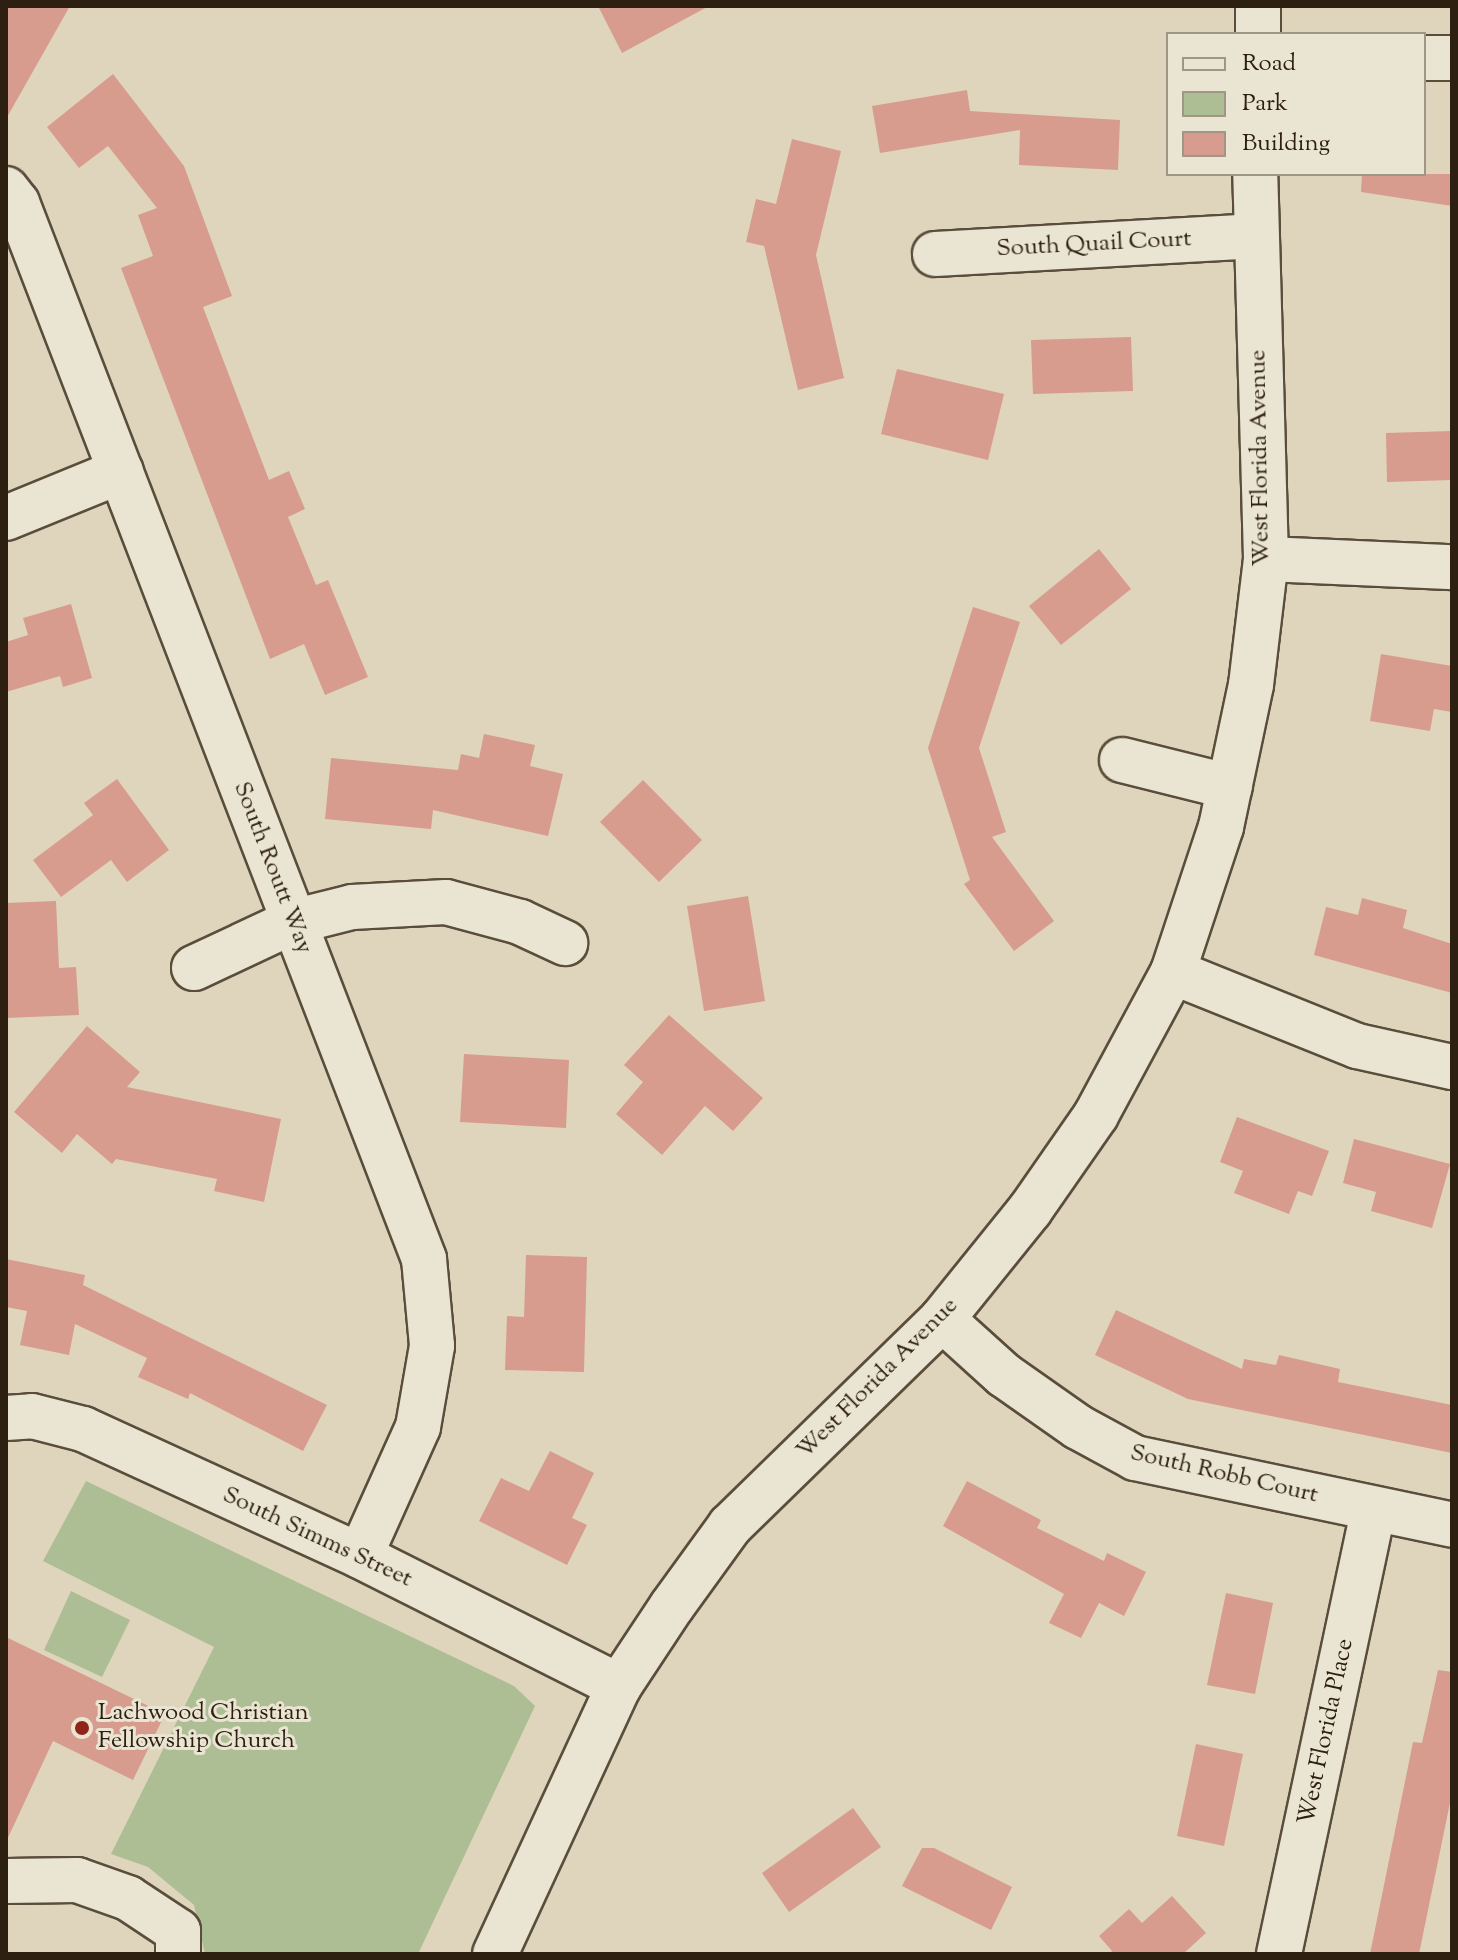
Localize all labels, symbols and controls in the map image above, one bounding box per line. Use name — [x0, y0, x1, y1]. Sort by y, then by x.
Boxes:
legend — [1166, 32, 1426, 176]
text: Road — [1242, 47, 1296, 81]
text: Park — [1242, 87, 1288, 121]
text: Building — [1242, 127, 1330, 161]
street label: South Quail Court — [996, 226, 1192, 264]
street label: West Florida Avenue — [1245, 349, 1277, 567]
street label: South Routt Way — [226, 778, 318, 958]
street label: West Florida Avenue — [791, 1292, 965, 1466]
street label: South Robb Court — [1127, 1439, 1321, 1511]
street label: South Simms Street — [218, 1481, 416, 1595]
street label: West Florida Place — [1293, 1636, 1361, 1828]
place label: Lachwood Christian Fellowship Church — [98, 1700, 309, 1756]
marker: Lachwood Christian Fellowship Church — [73, 1719, 91, 1737]

